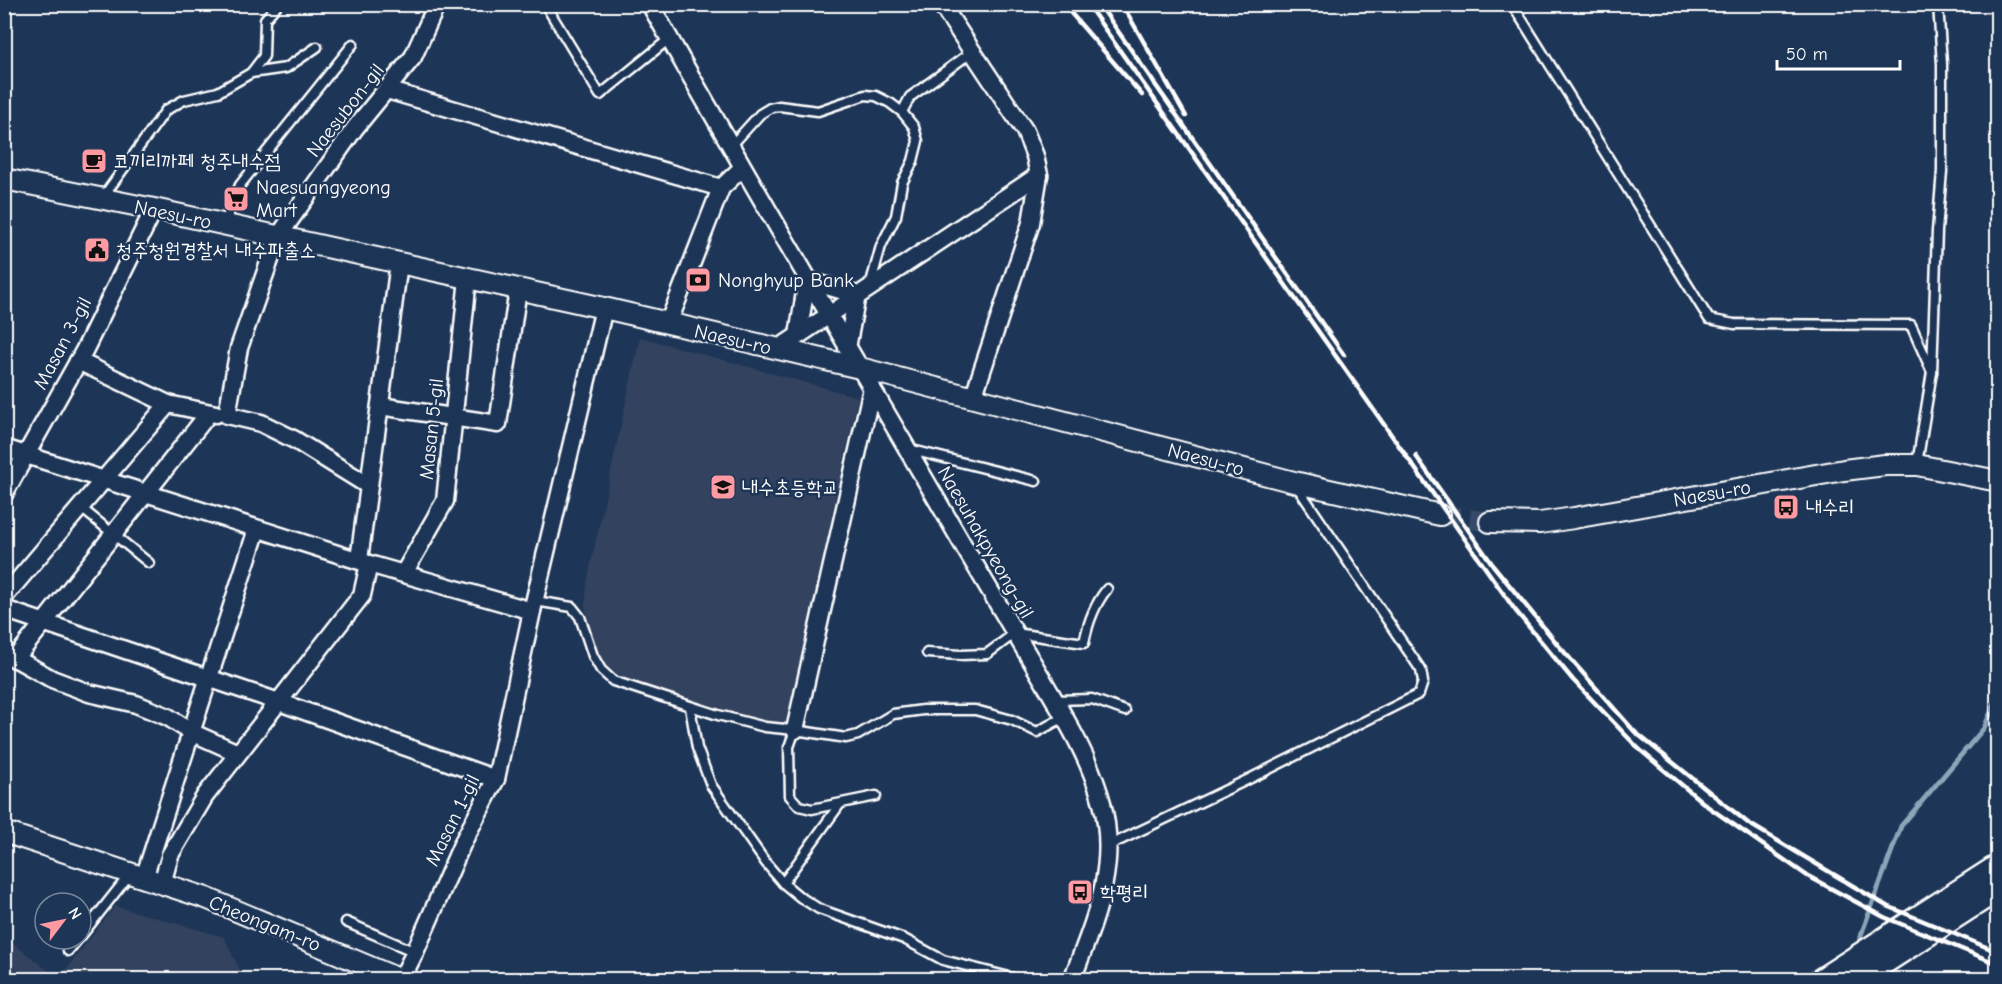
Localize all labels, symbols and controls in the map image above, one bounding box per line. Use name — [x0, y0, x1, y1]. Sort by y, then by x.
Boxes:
scale bar — [1777, 33, 1900, 71]
text: 50 m — [1786, 44, 1828, 65]
street label: Naesubon-gil — [302, 59, 389, 161]
cafe icon: 코끼리까페 청주내수점 — [79, 146, 109, 176]
place label: 코끼리까페 청주내수점 — [113, 150, 281, 173]
place label: Naesuangyeong Mart — [256, 176, 391, 222]
supermarket icon: Naesuangyeong Mart — [221, 184, 251, 214]
street label: Naesu-ro — [132, 195, 214, 234]
public building icon: 청주청원경찰서 내수파출소 — [82, 235, 112, 265]
place label: 청주청원경찰서 내수파출소 — [116, 239, 316, 262]
bank icon: Nonghyup Bank — [683, 265, 713, 295]
place label: Nonghyup Bank — [718, 269, 854, 292]
street label: Masan 3-gil — [29, 293, 96, 393]
street label: Naesu-ro — [692, 319, 774, 359]
street label: Masan 5-gil — [415, 377, 448, 481]
street label: Naesu-ro — [1165, 438, 1247, 481]
street label: Naesuhakpyeong-gil — [933, 462, 1038, 622]
school or university icon: 내수초등학교 — [708, 472, 738, 502]
street label: Naesu-ro — [1672, 475, 1753, 512]
place label: 내수초등학교 — [742, 476, 839, 499]
bus stop icon: 내수리 — [1771, 492, 1801, 522]
place label: 내수리 — [1806, 496, 1854, 519]
street label: Masan 1-gil — [420, 771, 484, 870]
bus stop icon: 학평리 — [1065, 877, 1095, 907]
place label: 학평리 — [1100, 881, 1148, 904]
north arrow — [33, 891, 93, 951]
street label: Cheongam-ro — [206, 891, 324, 956]
text: N — [64, 904, 85, 923]

